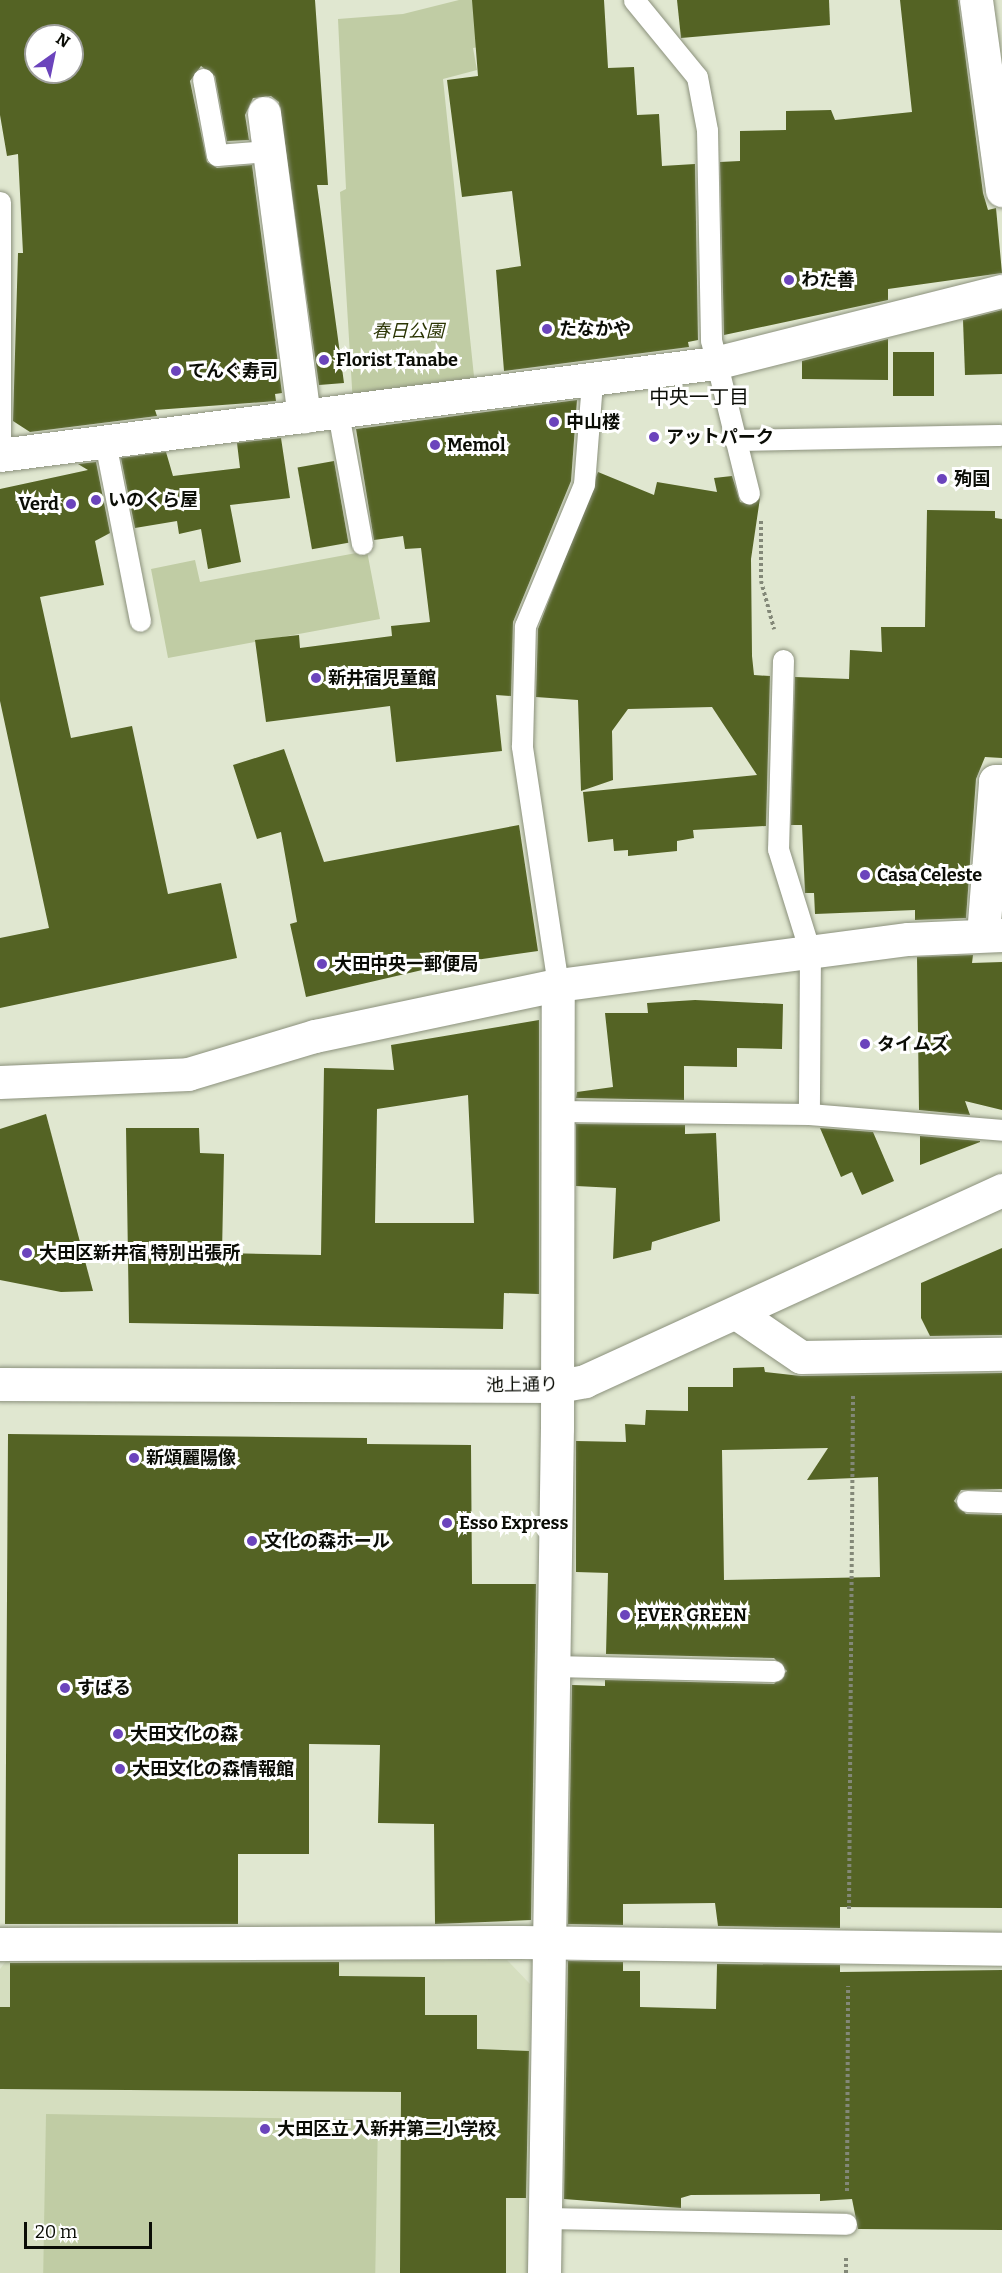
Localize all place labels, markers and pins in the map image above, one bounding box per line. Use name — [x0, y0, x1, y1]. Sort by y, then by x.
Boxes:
place label: わた善 — [801, 269, 855, 291]
marker: わた善 — [782, 273, 796, 287]
place label: たなかや — [559, 318, 631, 340]
marker: たなかや — [540, 322, 554, 336]
place label: Florist Tanabe — [336, 349, 458, 371]
marker: Florist Tanabe — [317, 353, 331, 367]
place label: てんぐ寿司 — [188, 360, 278, 382]
marker: てんぐ寿司 — [169, 364, 183, 378]
place label: 中山楼 — [566, 411, 620, 433]
marker: 中山楼 — [547, 415, 561, 429]
place label: アットパーク — [666, 426, 774, 448]
marker: アットパーク — [647, 430, 661, 444]
place label: Memol — [447, 434, 506, 456]
marker: Memol — [428, 438, 442, 452]
place label: 殉国 — [954, 468, 990, 490]
marker: 殉国 — [935, 472, 949, 486]
place label: いのくら屋 — [108, 489, 198, 511]
place label: Verd — [19, 493, 59, 515]
marker: いのくら屋 — [89, 493, 103, 507]
marker: Verd — [64, 497, 78, 511]
place label: 新井宿児童館 — [328, 667, 436, 689]
marker: 新井宿児童館 — [309, 671, 323, 685]
place label: Casa Celeste — [877, 864, 982, 886]
marker: Casa Celeste — [858, 868, 872, 882]
place label: 大田中央一郵便局 — [334, 953, 478, 975]
marker: 大田中央一郵便局 — [315, 957, 329, 971]
place label: タイムズ — [877, 1033, 949, 1055]
marker: タイムズ — [858, 1037, 872, 1051]
place label: 大田区新井宿 特別出張所 — [39, 1242, 240, 1264]
marker: 大田区新井宿 特別出張所 — [20, 1246, 34, 1260]
place label: 新頌麗陽像 — [146, 1447, 236, 1469]
marker: 新頌麗陽像 — [127, 1451, 141, 1465]
place label: Esso Express — [459, 1512, 568, 1534]
marker: Esso Express — [440, 1516, 454, 1530]
place label: 文化の森ホール — [264, 1530, 390, 1552]
marker: 文化の森ホール — [245, 1534, 259, 1548]
place label: EVER GREEN — [637, 1604, 747, 1626]
marker: EVER GREEN — [618, 1608, 632, 1622]
place label: すばる — [77, 1677, 131, 1699]
marker: すばる — [58, 1681, 72, 1695]
place label: 大田文化の森 — [130, 1723, 238, 1745]
marker: 大田文化の森 — [111, 1727, 125, 1741]
place label: 大田文化の森情報館 — [132, 1758, 294, 1780]
marker: 大田文化の森情報館 — [113, 1762, 127, 1776]
place label: 大田区立 入新井第二小学校 — [277, 2118, 496, 2140]
marker: 大田区立 入新井第二小学校 — [258, 2122, 272, 2136]

